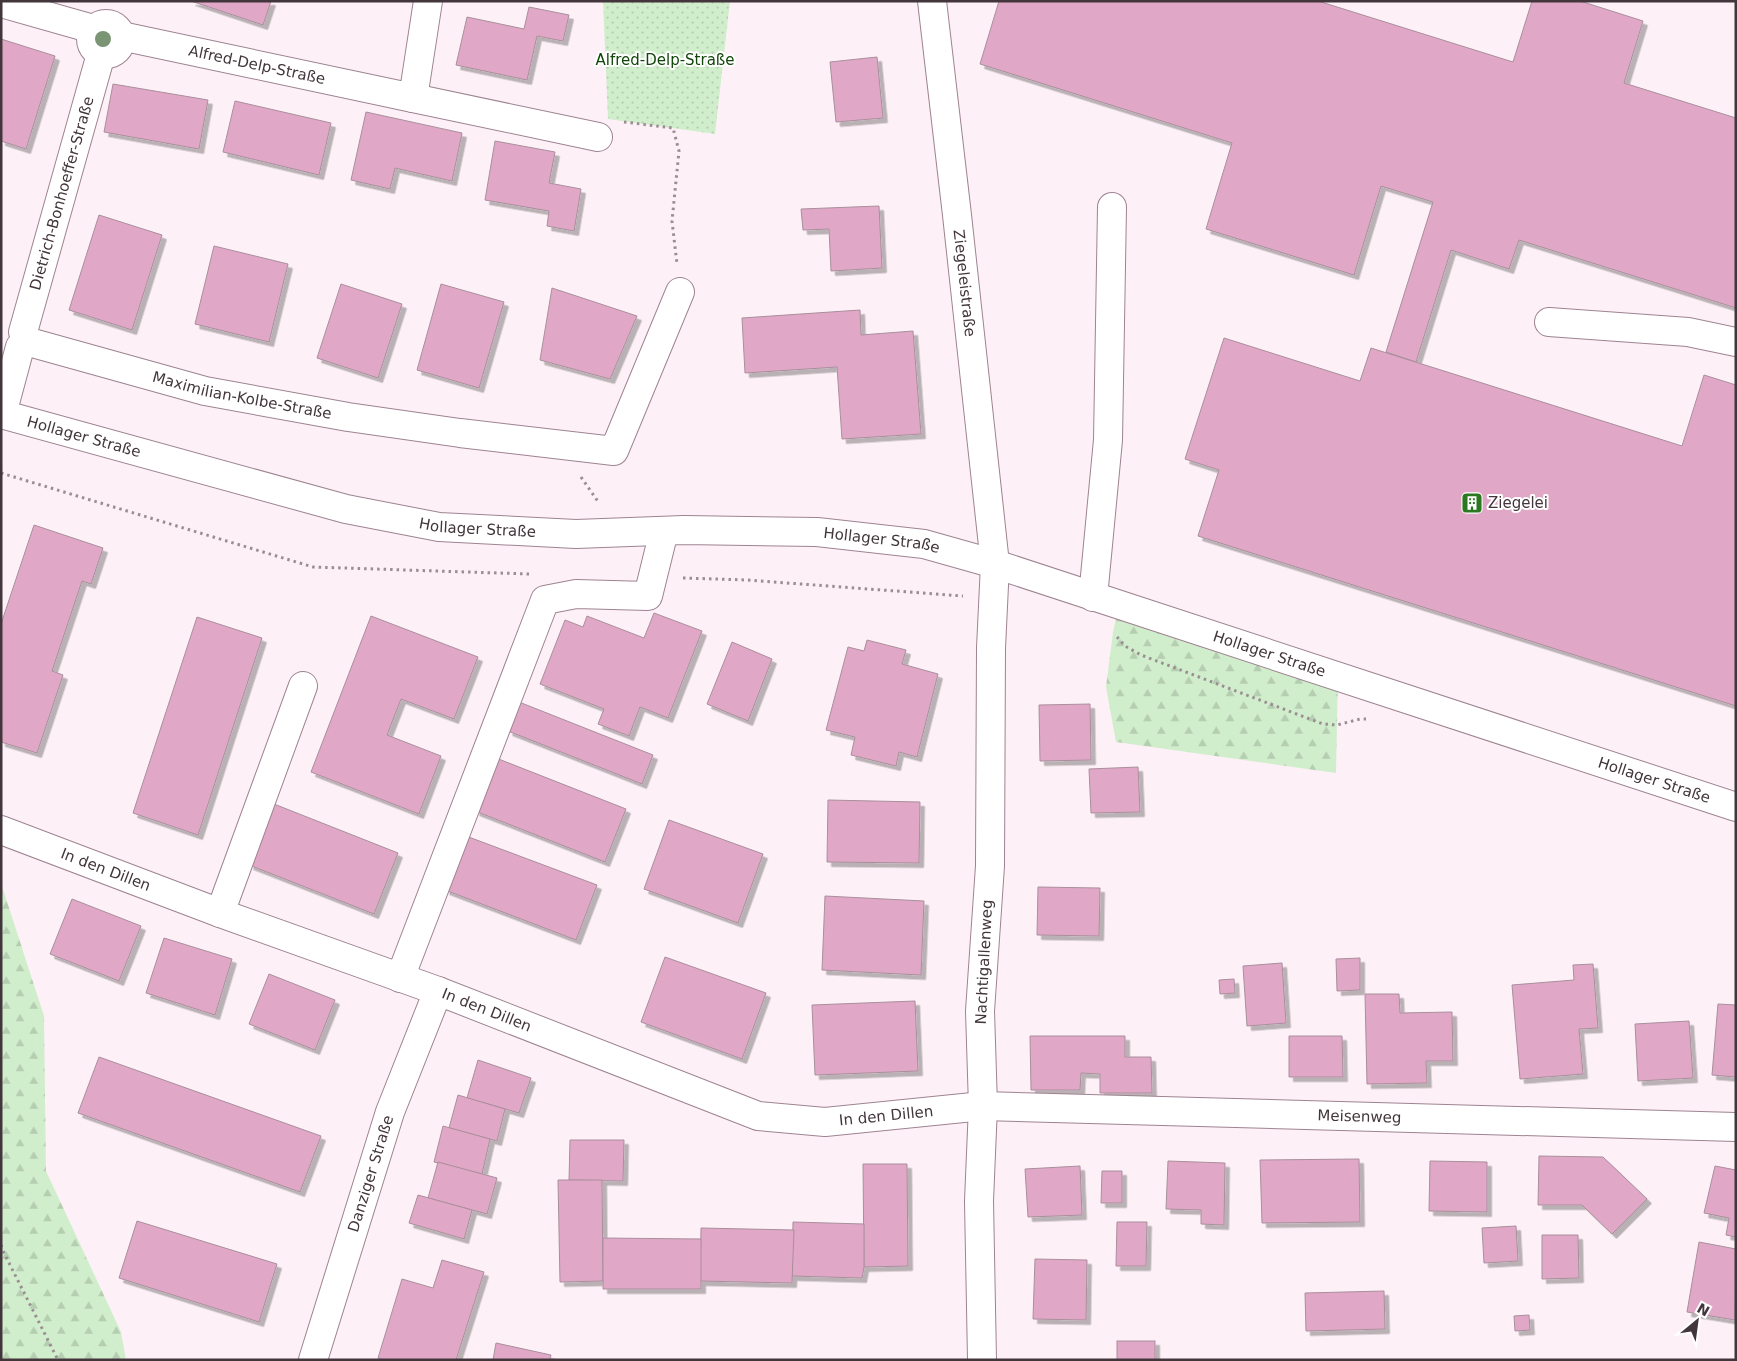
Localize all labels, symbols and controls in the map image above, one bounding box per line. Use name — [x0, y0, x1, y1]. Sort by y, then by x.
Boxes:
street label: Alfred-Delp-Straße — [187, 42, 327, 88]
park label: Alfred-Delp-Straße — [595, 51, 735, 69]
street label: Dietrich-Bonhoeffer-Straße — [26, 94, 98, 292]
street label: Ziegeleistraße — [950, 229, 979, 338]
street label: Maximilian-Kolbe-Straße — [151, 368, 333, 423]
street label: Hollager Straße — [25, 413, 143, 461]
building icon: Ziegelei — [1460, 491, 1484, 515]
place label: Ziegelei — [1488, 494, 1548, 512]
street label: Hollager Straße — [417, 514, 536, 541]
street label: Hollager Straße — [823, 524, 942, 557]
street label: Hollager Straße — [1211, 627, 1328, 681]
street label: Hollager Straße — [1596, 753, 1713, 807]
street label: In den Dillen — [58, 845, 153, 895]
street label: Nachtigallenweg — [972, 899, 996, 1025]
street label: In den Dillen — [439, 984, 534, 1036]
street label: In den Dillen — [838, 1102, 934, 1130]
street label: Meisenweg — [1317, 1106, 1402, 1127]
street label: Danziger Straße — [344, 1113, 397, 1234]
north arrow — [1672, 1296, 1722, 1346]
text: N — [1694, 1300, 1712, 1319]

